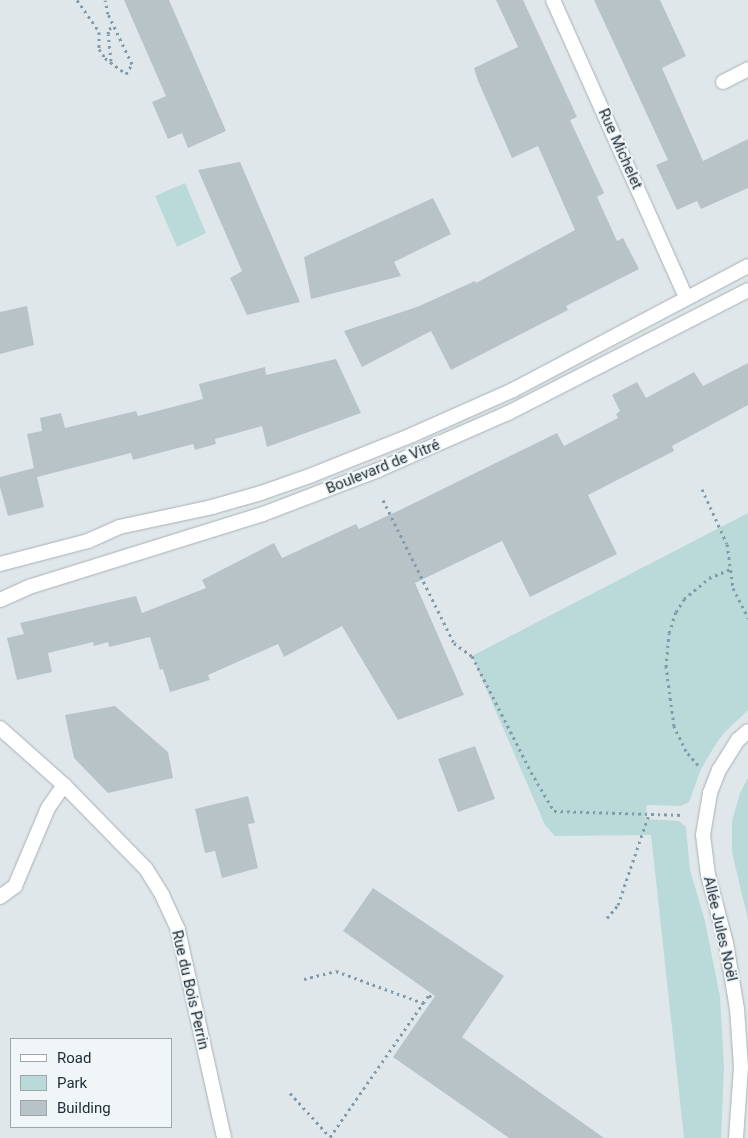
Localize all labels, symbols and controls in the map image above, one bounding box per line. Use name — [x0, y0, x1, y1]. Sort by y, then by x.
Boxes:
street label: Rue Michelet — [594, 106, 646, 192]
street label: Boulevard de Vitré — [323, 436, 443, 498]
street label: Allée Jules Noël — [699, 875, 741, 983]
street label: Rue du Bois Perrin — [168, 929, 212, 1051]
legend — [10, 1038, 172, 1128]
text: Road — [57, 1049, 91, 1067]
text: Park — [57, 1074, 87, 1092]
text: Building — [57, 1099, 111, 1117]

